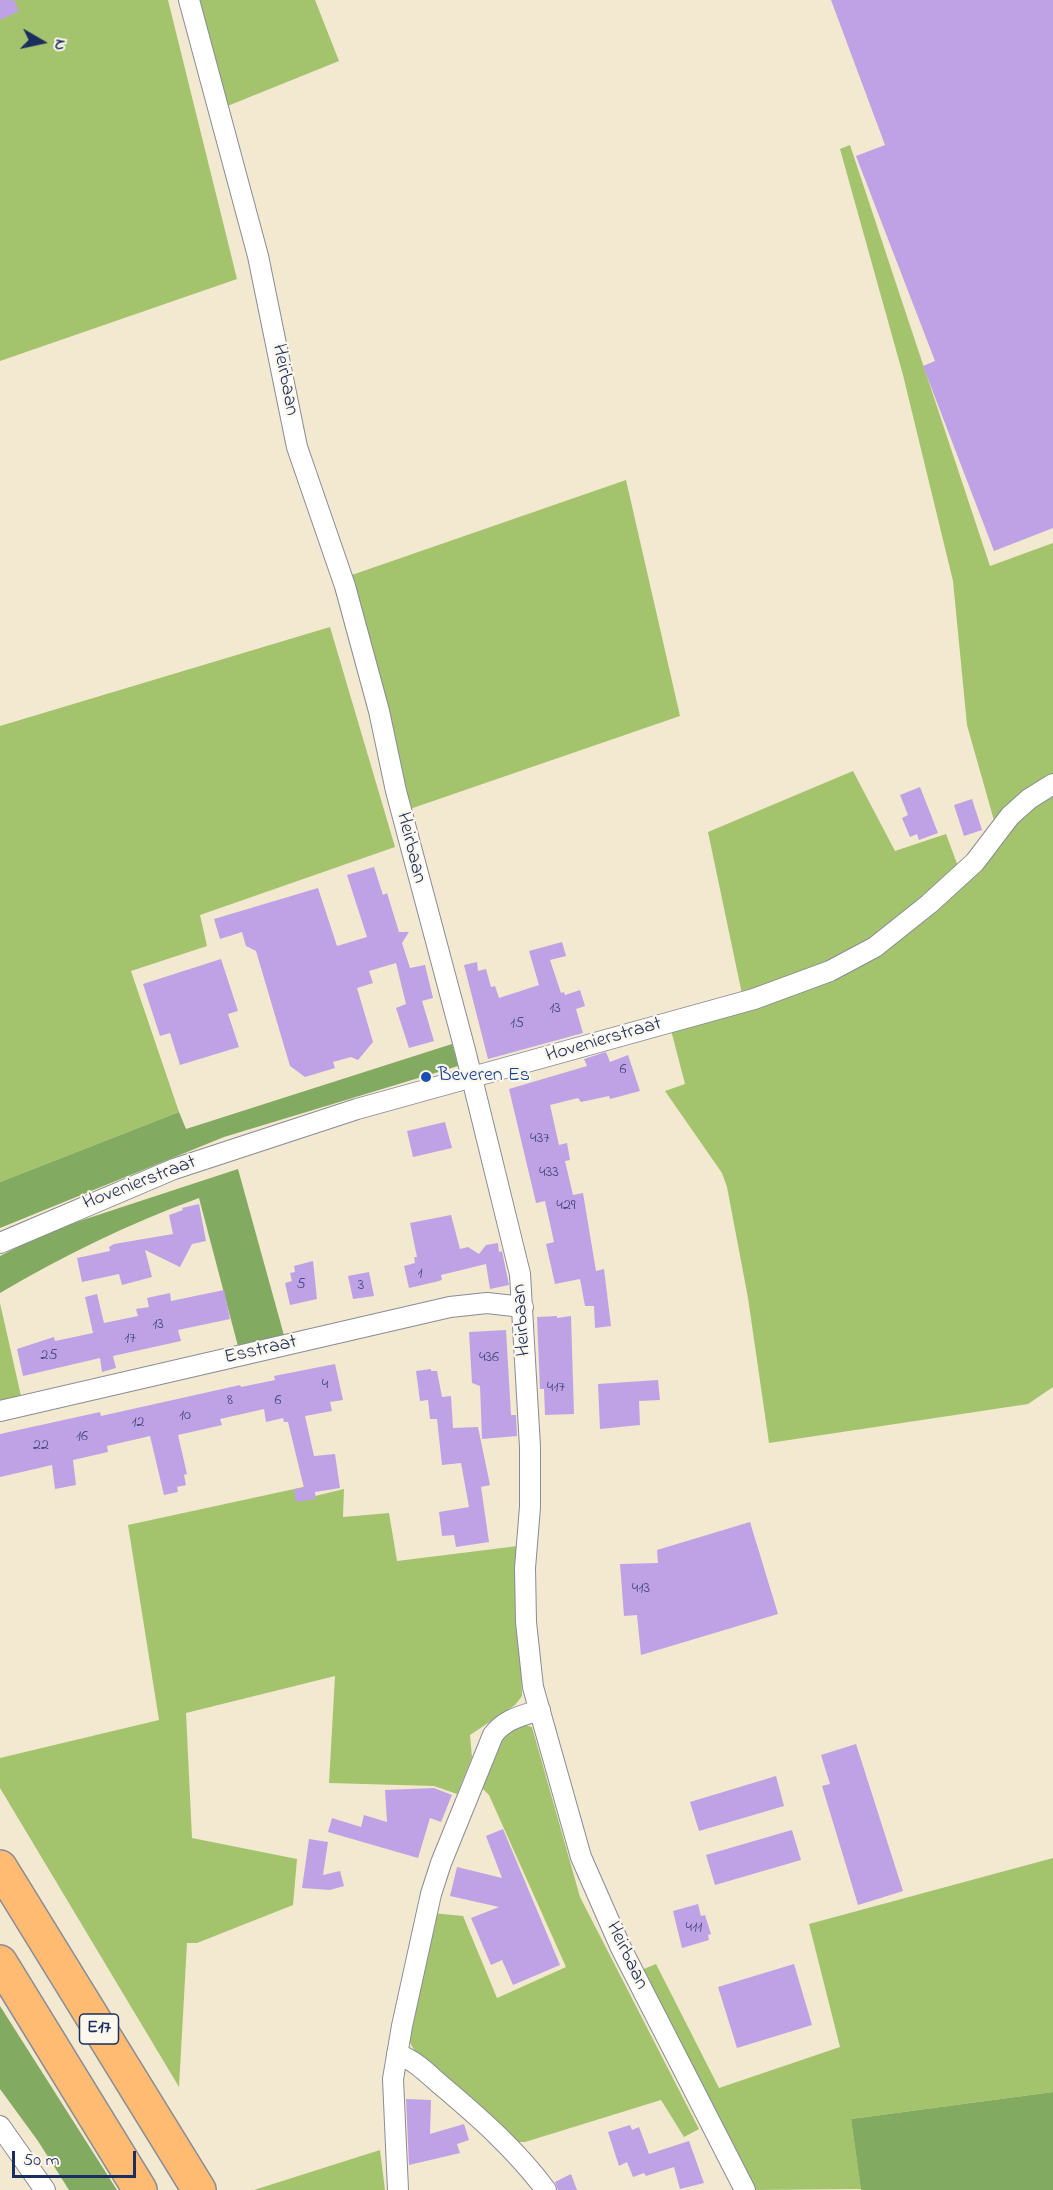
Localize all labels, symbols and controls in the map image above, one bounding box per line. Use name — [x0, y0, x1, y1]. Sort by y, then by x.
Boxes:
north arrow — [12, 12, 72, 72]
text: N — [47, 38, 72, 52]
street label: Heirbaan — [265, 342, 303, 418]
street label: Heirbaan — [390, 810, 430, 886]
house number: 13 — [549, 999, 561, 1019]
street label: Hovenierstraat — [543, 1013, 665, 1069]
house number: 15 — [510, 1014, 524, 1034]
house number: 6 — [619, 1060, 627, 1080]
place label: Beveren Es — [438, 1065, 530, 1089]
marker: Beveren Es — [419, 1070, 433, 1084]
house number: 437 — [530, 1129, 550, 1149]
street label: Hovenierstraat — [80, 1151, 200, 1217]
house number: 433 — [539, 1163, 559, 1183]
house number: 429 — [556, 1196, 576, 1216]
house number: 1 — [417, 1264, 423, 1284]
house number: 5 — [296, 1275, 306, 1295]
house number: 3 — [358, 1276, 364, 1296]
street label: Heirbaan — [509, 1283, 537, 1357]
house number: 13 — [152, 1315, 164, 1335]
house number: 17 — [124, 1329, 136, 1349]
street label: Esstraat — [222, 1331, 300, 1371]
house number: 25 — [40, 1346, 58, 1366]
house number: 436 — [479, 1348, 499, 1368]
house number: 4 — [322, 1375, 328, 1395]
house number: 417 — [547, 1378, 565, 1398]
house number: 8 — [227, 1391, 233, 1411]
house number: 6 — [274, 1391, 282, 1411]
house number: 10 — [179, 1406, 191, 1426]
house number: 12 — [131, 1413, 145, 1433]
house number: 16 — [76, 1427, 88, 1447]
house number: 22 — [33, 1436, 49, 1456]
house number: 413 — [632, 1579, 650, 1599]
street label: Heirbaan — [599, 1918, 653, 1994]
house number: 411 — [686, 1918, 702, 1938]
road number: E17 — [80, 2014, 118, 2044]
scale bar — [15, 2139, 140, 2177]
text: 50 m — [23, 2148, 60, 2174]

